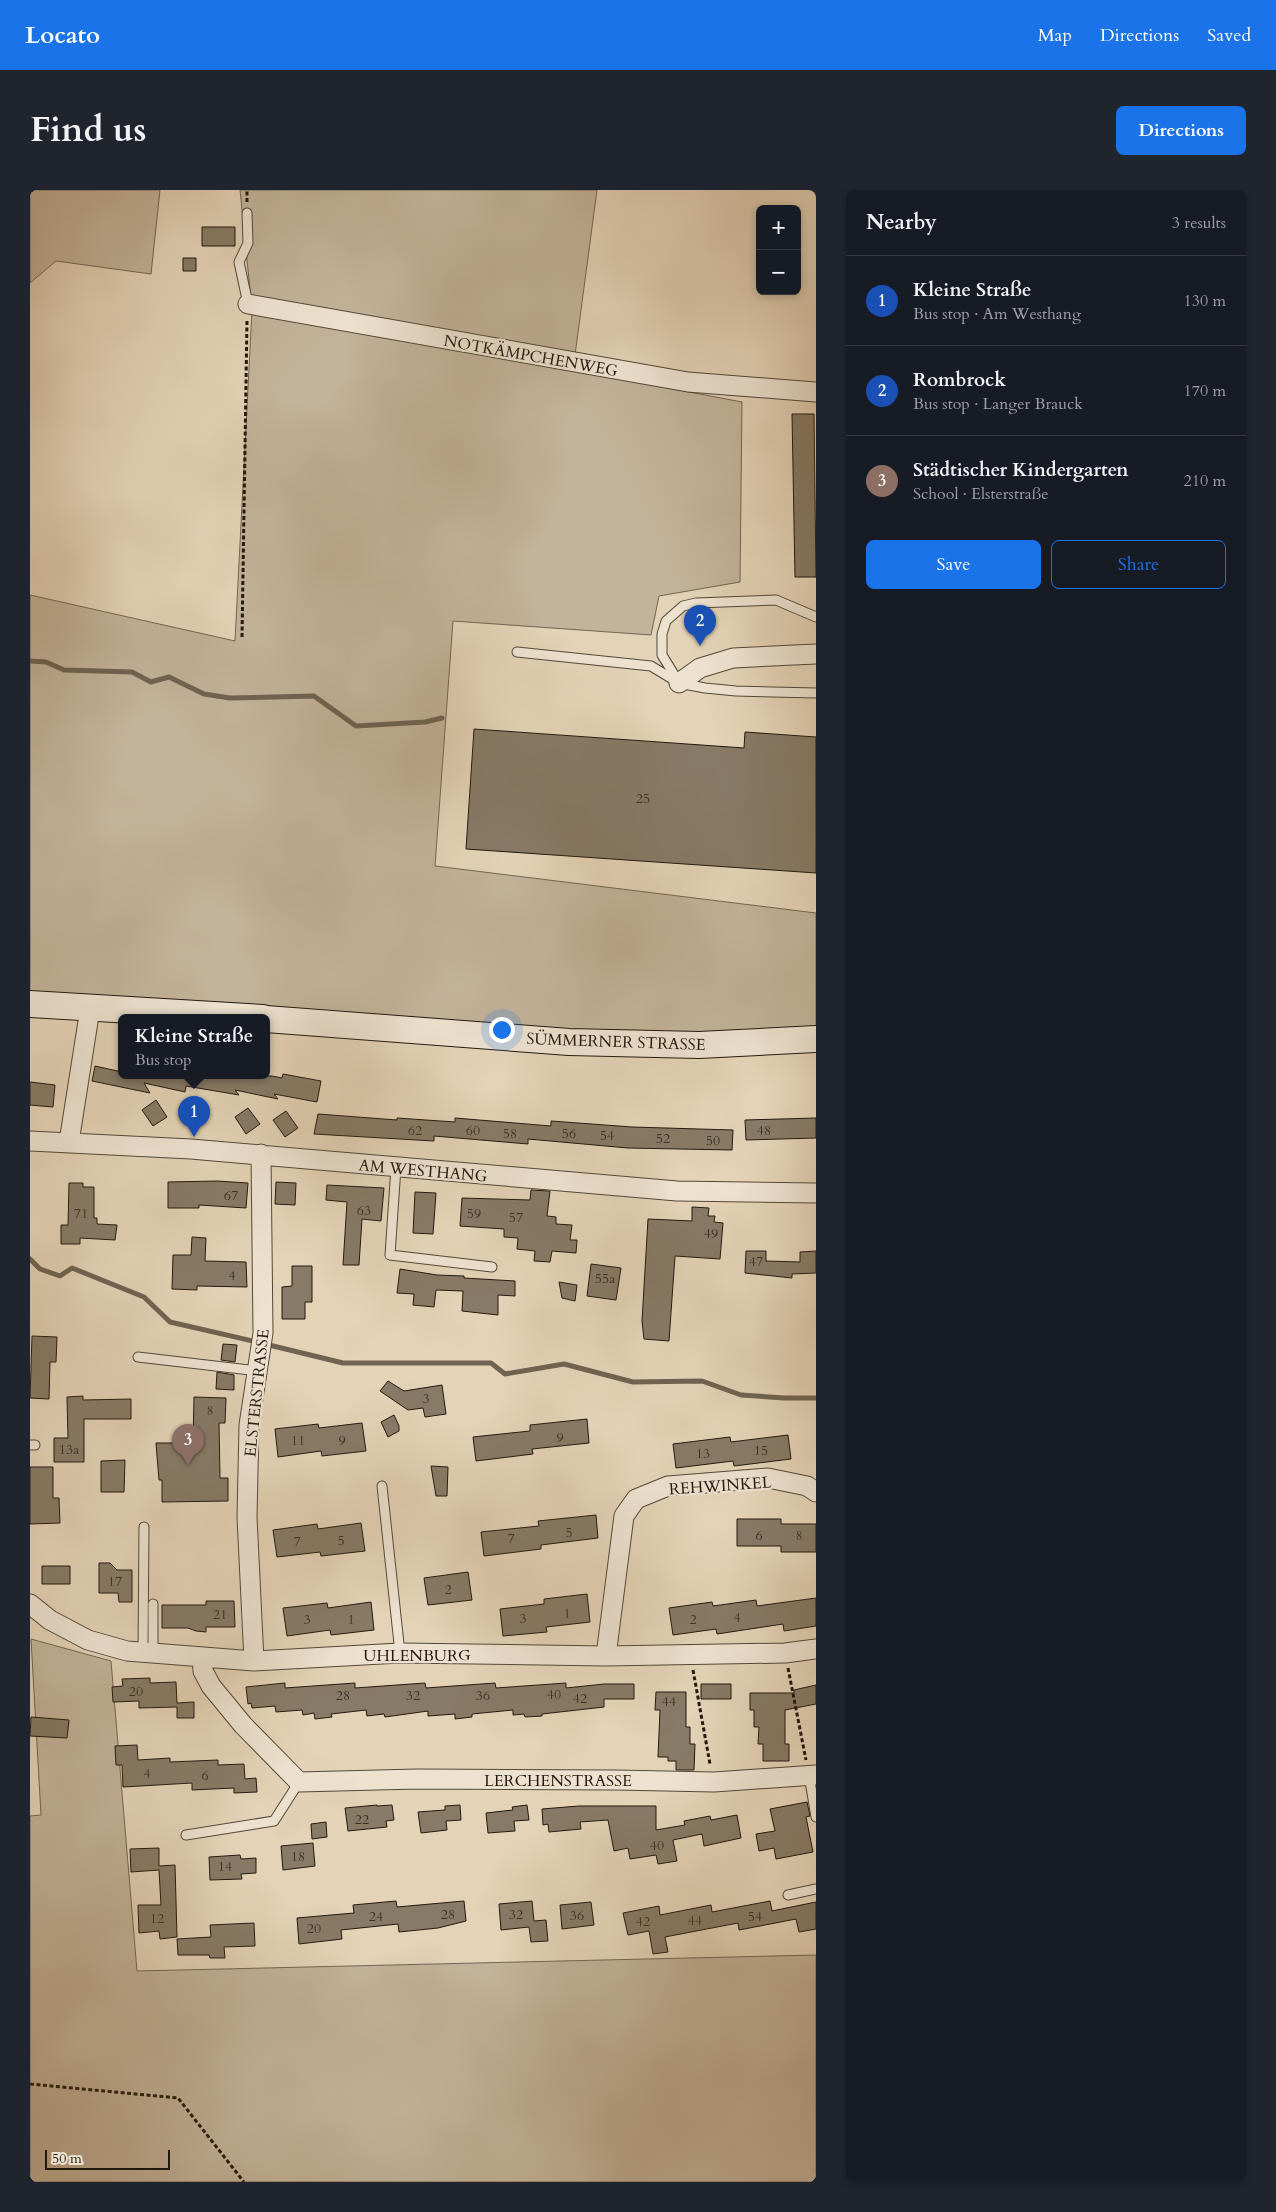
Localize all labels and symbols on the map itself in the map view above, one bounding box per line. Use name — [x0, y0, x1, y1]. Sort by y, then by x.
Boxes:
street label: NOTKÄMPCHENWEG — [442, 330, 620, 382]
pin: 2 — [684, 605, 716, 646]
house number: 25 — [636, 789, 650, 808]
your location — [489, 1017, 515, 1043]
street label: SÜMMERNER STRASSE — [526, 1028, 706, 1056]
pin: 1 — [178, 1096, 210, 1137]
house number: 62 — [408, 1121, 422, 1140]
house number: 60 — [466, 1121, 480, 1140]
house number: 48 — [757, 1121, 771, 1140]
house number: 58 — [503, 1124, 517, 1143]
house number: 56 — [562, 1124, 576, 1143]
house number: 54 — [600, 1126, 614, 1145]
house number: 52 — [656, 1129, 670, 1148]
house number: 50 — [706, 1131, 720, 1150]
street label: AM WESTHANG — [358, 1154, 489, 1188]
house number: 67 — [224, 1186, 238, 1205]
house number: 63 — [357, 1201, 371, 1220]
house number: 71 — [74, 1204, 88, 1223]
house number: 59 — [467, 1204, 481, 1223]
house number: 57 — [509, 1208, 523, 1227]
house number: 49 — [704, 1224, 718, 1243]
house number: 47 — [749, 1252, 763, 1271]
house number: 4 — [228, 1266, 236, 1285]
house number: 55a — [595, 1269, 615, 1288]
street label: ELSTERSTRASSE — [239, 1328, 275, 1458]
house number: 3 — [422, 1389, 430, 1408]
house number: 8 — [206, 1401, 214, 1420]
pin: 3 — [172, 1424, 204, 1465]
house number: 9 — [556, 1428, 564, 1447]
house number: 11 — [291, 1431, 305, 1450]
house number: 9 — [338, 1431, 346, 1450]
house number: 13a — [59, 1440, 79, 1459]
house number: 15 — [754, 1441, 768, 1460]
house number: 13 — [696, 1444, 710, 1463]
street label: REHWINKEL — [668, 1471, 772, 1501]
house number: 5 — [565, 1523, 573, 1542]
house number: 6 — [755, 1526, 763, 1545]
house number: 8 — [795, 1526, 803, 1545]
house number: 7 — [507, 1529, 515, 1548]
house number: 5 — [337, 1531, 345, 1550]
house number: 7 — [293, 1532, 301, 1551]
house number: 17 — [108, 1572, 122, 1591]
house number: 2 — [444, 1580, 452, 1599]
house number: 1 — [563, 1604, 571, 1623]
house number: 21 — [213, 1605, 227, 1624]
house number: 4 — [733, 1608, 741, 1627]
house number: 3 — [519, 1609, 527, 1628]
house number: 3 — [303, 1610, 311, 1629]
house number: 1 — [347, 1610, 355, 1629]
house number: 2 — [689, 1610, 697, 1629]
street label: UHLENBURG — [363, 1645, 471, 1667]
house number: 20 — [129, 1682, 143, 1701]
house number: 40 — [547, 1685, 561, 1704]
house number: 28 — [336, 1686, 350, 1705]
house number: 32 — [406, 1686, 420, 1705]
house number: 36 — [476, 1686, 490, 1705]
house number: 42 — [573, 1689, 587, 1708]
house number: 44 — [662, 1692, 676, 1711]
house number: 4 — [143, 1764, 151, 1783]
house number: 6 — [201, 1766, 209, 1785]
street label: LERCHENSTRASSE — [484, 1770, 632, 1792]
house number: 22 — [355, 1810, 369, 1829]
house number: 40 — [650, 1836, 664, 1855]
house number: 18 — [291, 1847, 305, 1866]
house number: 14 — [218, 1857, 232, 1876]
house number: 28 — [441, 1905, 455, 1924]
house number: 32 — [509, 1905, 523, 1924]
house number: 36 — [570, 1906, 584, 1925]
house number: 24 — [369, 1907, 383, 1926]
house number: 54 — [748, 1907, 762, 1926]
house number: 12 — [150, 1909, 164, 1928]
house number: 44 — [688, 1911, 702, 1930]
house number: 42 — [636, 1912, 650, 1931]
house number: 20 — [307, 1919, 321, 1938]
scale bar — [45, 2147, 170, 2170]

